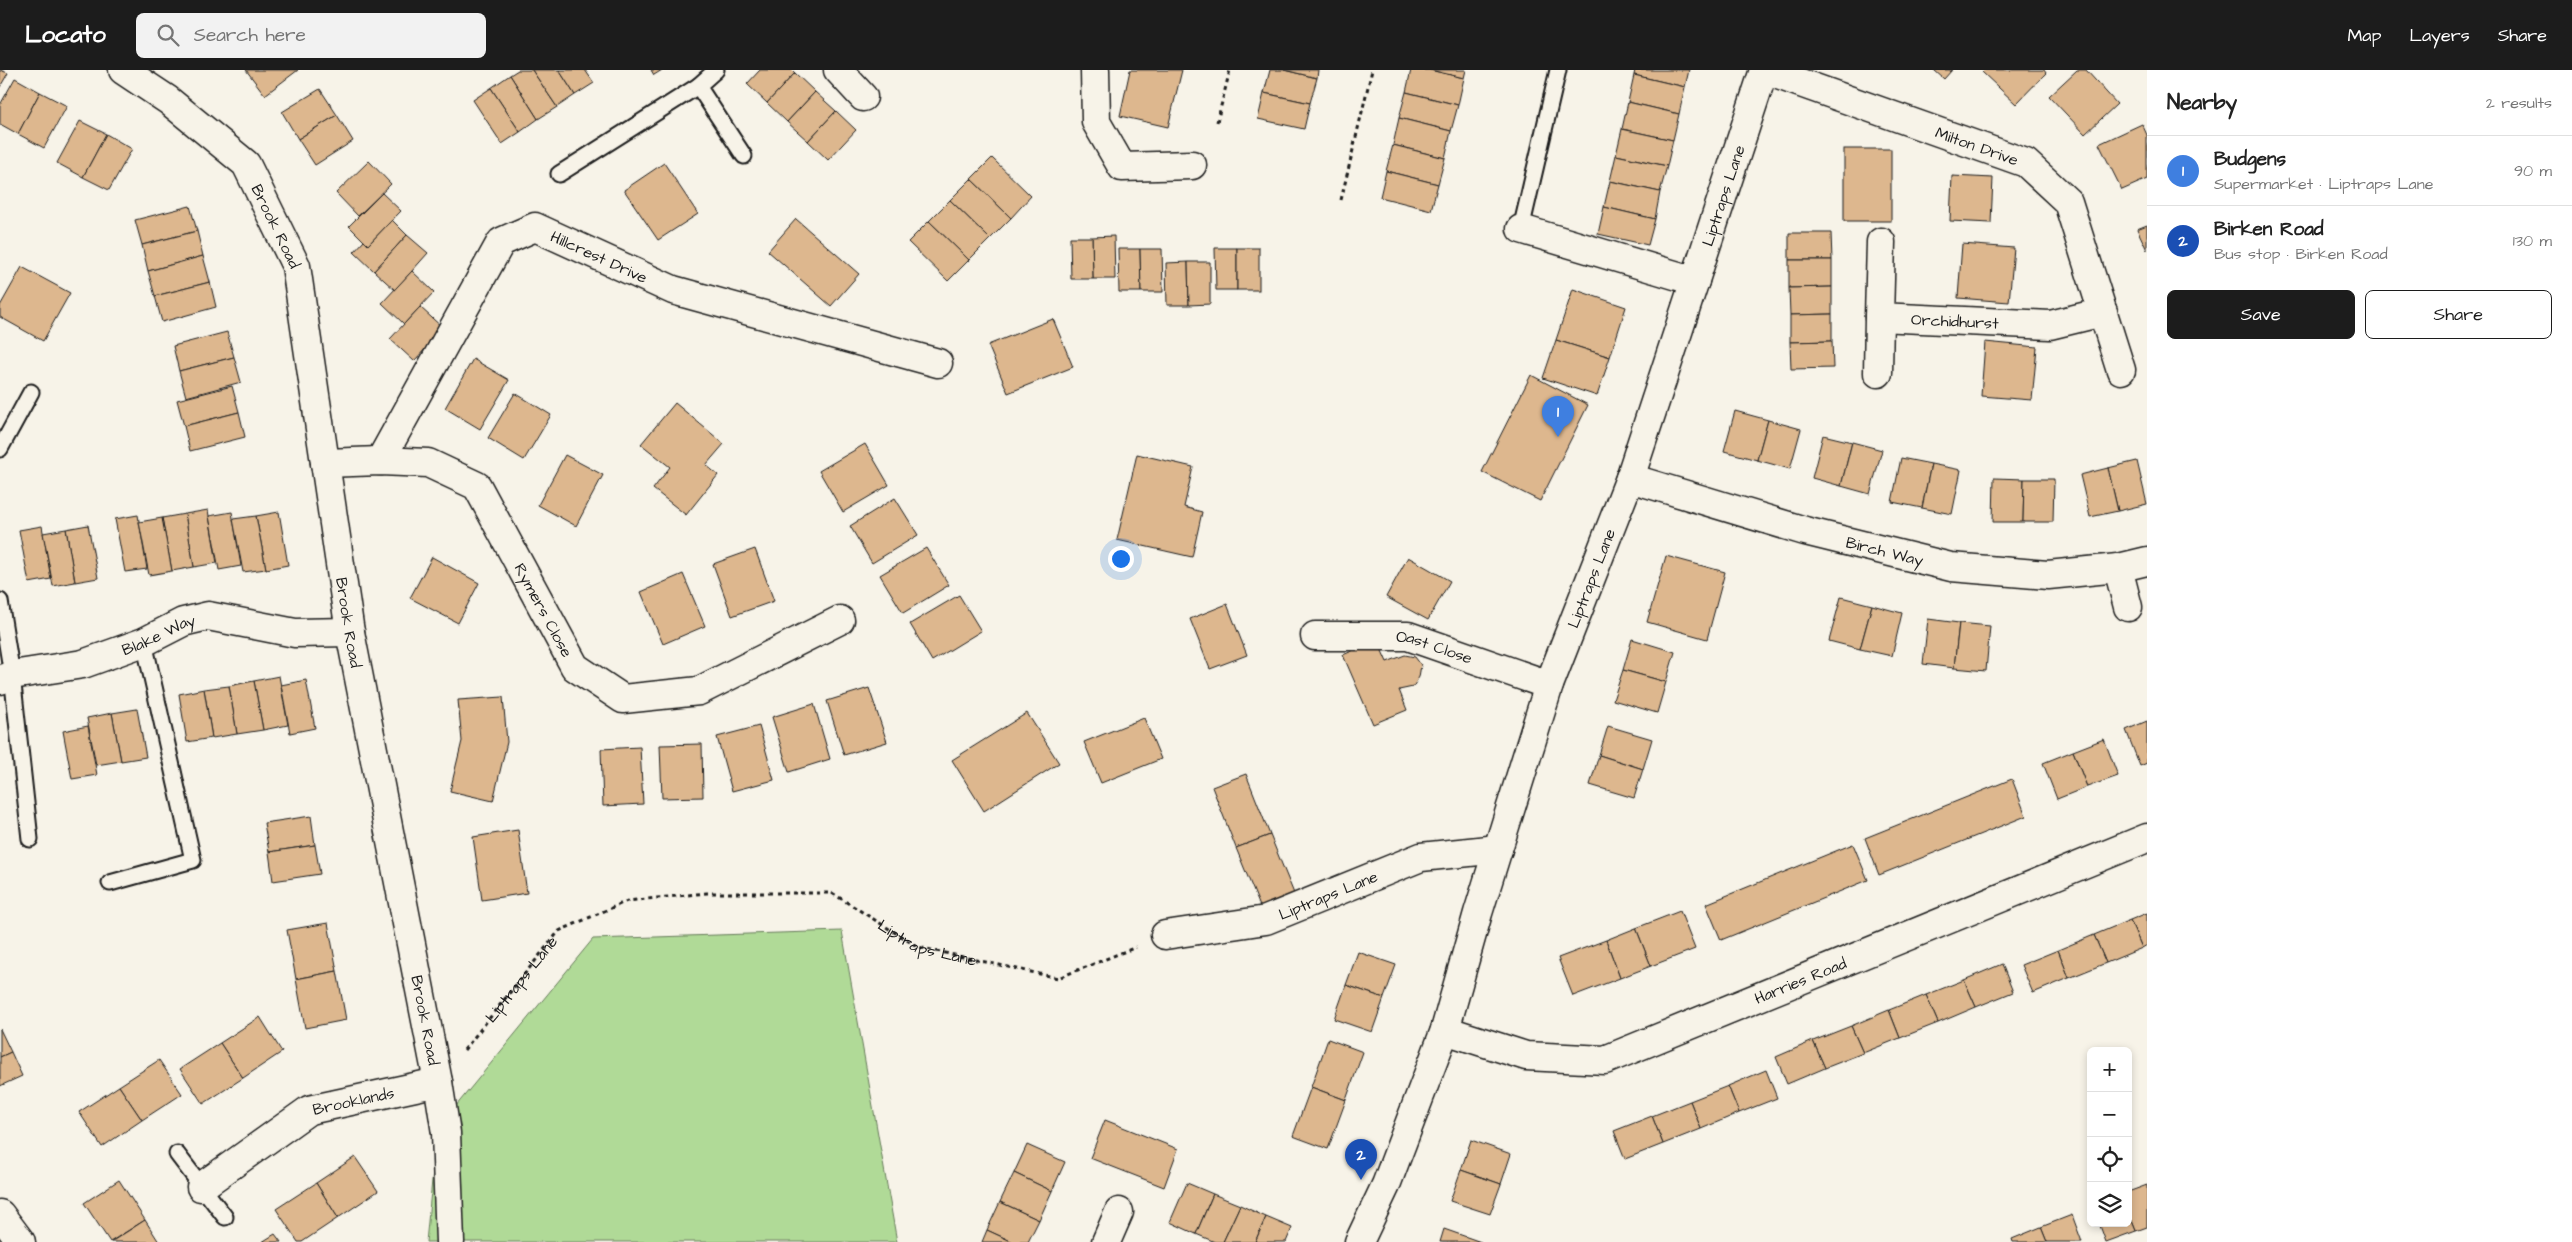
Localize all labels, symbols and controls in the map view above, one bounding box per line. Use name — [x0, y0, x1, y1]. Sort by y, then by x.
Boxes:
search box — [136, 13, 486, 58]
text: Locato — [25, 18, 106, 52]
icon: search — [154, 21, 182, 49]
text: Search here — [194, 22, 306, 49]
text: Map — [2347, 23, 2381, 48]
text: Layers — [2409, 23, 2470, 48]
text: Share — [2498, 23, 2547, 48]
text: Nearby — [2167, 88, 2237, 117]
text: 2 results — [2486, 92, 2552, 114]
street label: Milton Drive — [1932, 122, 2021, 172]
street label: Liptraps Lane — [1697, 142, 1751, 249]
text: Budgens — [2214, 146, 2286, 173]
text: 1 — [2182, 160, 2184, 182]
text: 90 m — [2514, 160, 2552, 182]
text: Supermarket · Liptraps Lane — [2214, 173, 2433, 195]
street label: Brook Road — [246, 181, 305, 272]
text: Birken Road — [2214, 216, 2324, 243]
street label: Hillcrest Drive — [547, 226, 651, 289]
text: 2 — [2178, 230, 2188, 252]
text: 130 m — [2513, 230, 2552, 252]
text: Bus stop · Birken Road — [2214, 243, 2388, 265]
button: Save — [2167, 290, 2355, 339]
button: Share — [2365, 290, 2552, 339]
street label: Orchidhurst — [1911, 309, 2000, 335]
pin: 1 — [1542, 396, 1574, 437]
street label: Liptraps Lane — [1562, 525, 1621, 631]
street label: Birch Way — [1844, 531, 1926, 573]
your location — [1108, 546, 1134, 572]
street label: Rymers Close — [509, 559, 578, 662]
street label: Brook Road — [330, 576, 367, 670]
street label: Blake Way — [119, 609, 198, 661]
street label: Oast Close — [1396, 626, 1476, 670]
street label: Liptraps Lane — [1276, 866, 1381, 926]
street label: Liptraps Lane — [873, 915, 979, 972]
street label: Liptraps Lane — [480, 931, 563, 1027]
street label: Harries Road — [1751, 952, 1850, 1010]
street label: Brook Road — [405, 973, 444, 1067]
map controls — [2087, 1047, 2132, 1227]
button: + — [2087, 1047, 2132, 1092]
street label: Brooklands — [311, 1082, 396, 1121]
button: − — [2087, 1092, 2132, 1137]
button: locate — [2087, 1137, 2132, 1182]
pin: 2 — [1345, 1139, 1377, 1180]
button: layers — [2087, 1182, 2132, 1227]

